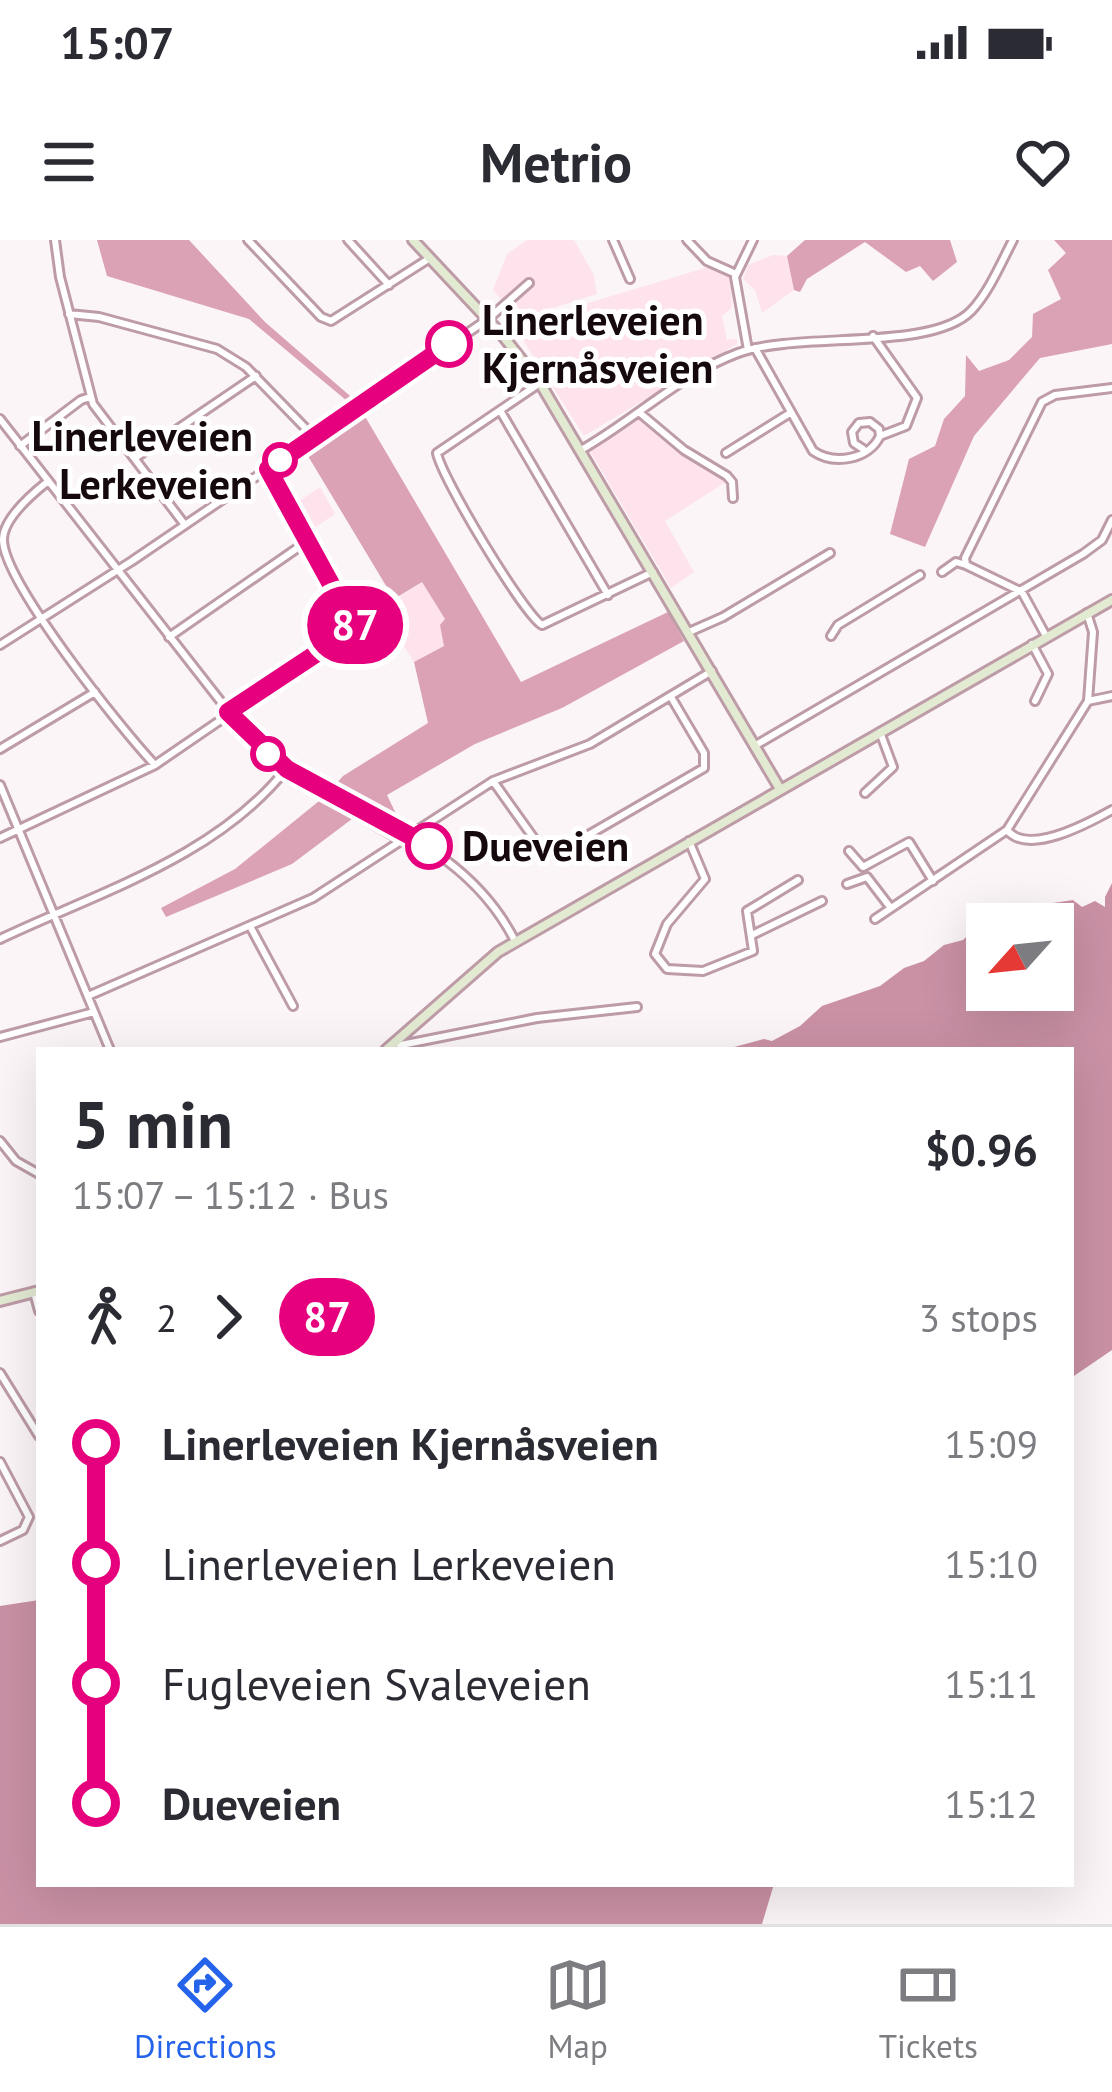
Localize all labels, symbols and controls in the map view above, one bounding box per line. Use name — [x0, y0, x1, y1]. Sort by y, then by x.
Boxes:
text: 15:07 — [60, 13, 174, 71]
text: Metrio — [480, 127, 632, 197]
icon: menu — [36, 129, 102, 195]
icon: heart — [1010, 129, 1076, 195]
place label: Linerleveien Kjernåsveien — [482, 292, 713, 395]
marker: Linerleveien Kjernåsveien — [427, 322, 471, 366]
place label: Linerleveien Lerkeveien — [31, 408, 253, 511]
marker: Linerleveien Lerkeveien — [264, 444, 296, 476]
line badge: 87 — [301, 586, 409, 664]
text: 87 — [331, 597, 379, 652]
unlabelled marker — [252, 738, 284, 770]
place label: Dueveien — [462, 818, 629, 873]
marker: Dueveien — [407, 824, 451, 868]
north arrow — [966, 903, 1074, 1011]
map controls — [966, 903, 1074, 1011]
text: 5 min — [72, 1081, 233, 1166]
text: $0.96 — [925, 1120, 1038, 1178]
text: 15:07 – 15:12 · Bus — [72, 1169, 389, 1220]
icon: walk — [72, 1284, 138, 1350]
icon: forward — [195, 1284, 261, 1350]
text: 87 — [303, 1289, 351, 1344]
text: 2 — [156, 1292, 177, 1343]
text: 3 stops — [919, 1292, 1038, 1343]
text: Linerleveien Kjernåsveien — [162, 1414, 659, 1472]
text: 15:09 — [944, 1418, 1038, 1469]
text: Linerleveien Lerkeveien — [162, 1534, 616, 1592]
text: 15:10 — [944, 1538, 1038, 1589]
text: Fugleveien Svaleveien — [162, 1654, 591, 1712]
text: 15:11 — [944, 1658, 1038, 1709]
text: Dueveien — [162, 1774, 341, 1832]
text: 15:12 — [944, 1778, 1038, 1829]
tab: Directions — [134, 1952, 277, 2067]
tab: Map — [545, 1952, 611, 2067]
tab: Tickets — [879, 1952, 978, 2067]

